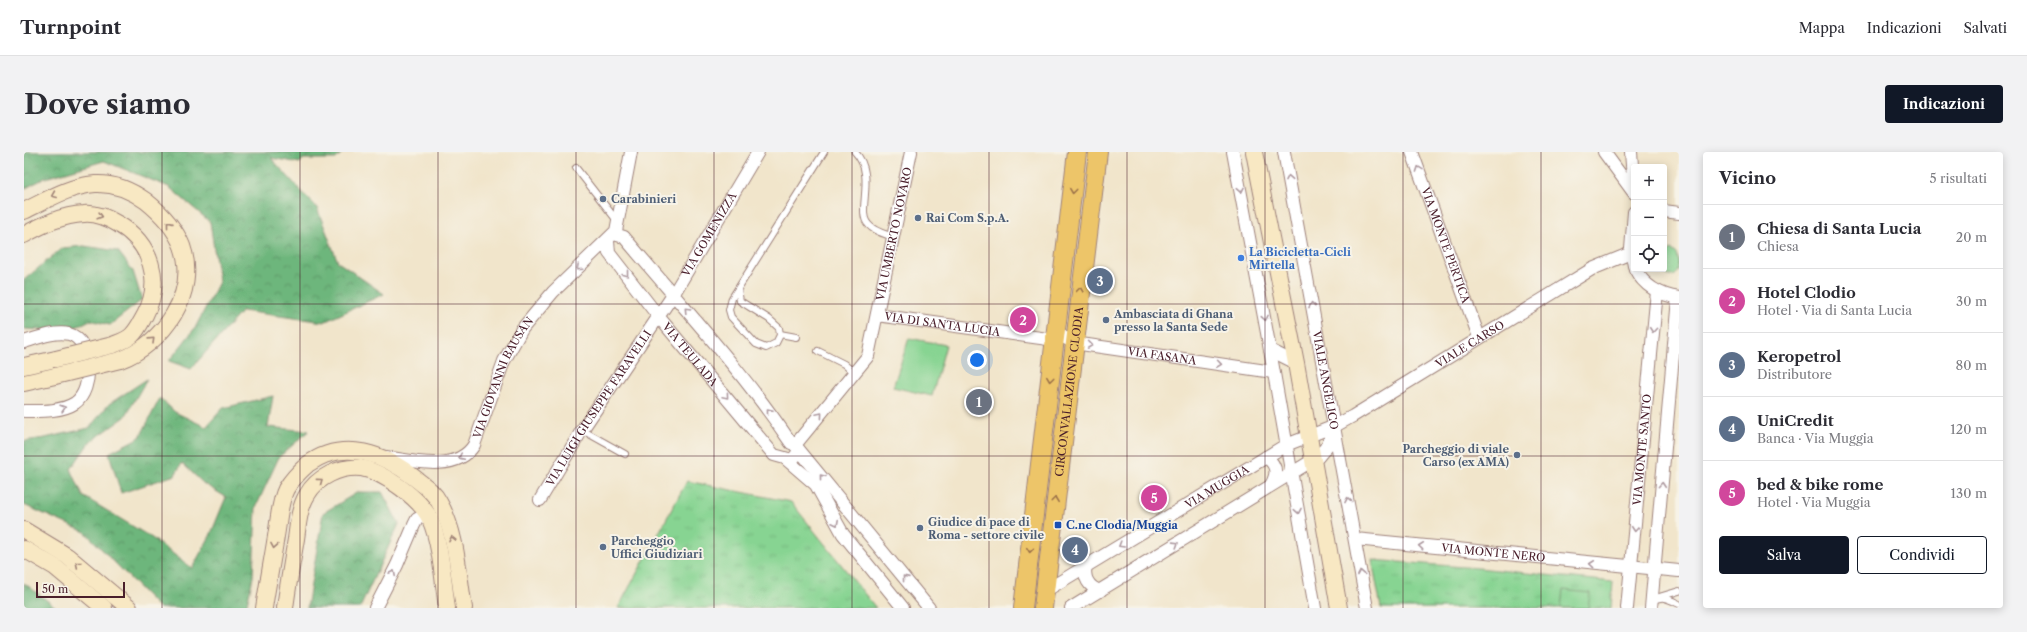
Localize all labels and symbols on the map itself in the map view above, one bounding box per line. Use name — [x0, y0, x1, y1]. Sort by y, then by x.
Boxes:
street label: VIA UMBERTO NOVARO — [873, 166, 915, 303]
one-way arrow — [1415, 166, 1423, 173]
one-way arrow — [1285, 175, 1293, 181]
street label: VIA MONTE PERTICA — [1418, 184, 1473, 306]
one-way arrow — [1236, 187, 1244, 193]
one-way arrow — [1069, 188, 1078, 194]
street label: VIA GOMENIZZA — [678, 189, 740, 280]
one-way arrow — [51, 191, 58, 199]
place label: Carabinieri — [611, 192, 676, 206]
marker: Carabinieri — [598, 194, 608, 204]
one-way arrow — [97, 211, 104, 220]
place label: Rai Com S.p.A. — [926, 211, 1009, 225]
marker: Rai Com S.p.A. — [913, 213, 923, 223]
one-way arrow — [167, 221, 174, 228]
place label: La Bicicletta-Cicli Mirtella — [1249, 245, 1351, 272]
marker: La Bicicletta-Cicli Mirtella — [1236, 253, 1246, 263]
one-way arrow — [576, 263, 584, 270]
pin: 3 — [1087, 266, 1113, 296]
one-way arrow — [621, 270, 628, 277]
one-way arrow — [1076, 287, 1085, 294]
one-way arrow — [1309, 302, 1317, 309]
pin: 2 — [1010, 305, 1036, 335]
street label: CIRCONVALLAZIONE CLODIA — [1052, 305, 1086, 477]
one-way arrow — [684, 307, 692, 315]
place label: Ambasciata di Ghana presso la Santa Sede — [1113, 307, 1234, 334]
street label: VIA DI SANTA LUCIA — [883, 309, 1002, 339]
street label: VIA GIOVANNI BAUSAN — [470, 314, 536, 441]
marker: Ambasciata di Ghana presso la Santa Sede — [1101, 315, 1111, 325]
one-way arrow — [1260, 315, 1268, 321]
street label: VIALE CARSO — [1432, 318, 1507, 371]
street label: VIA TEULADA — [659, 319, 721, 390]
street label: VIA LUIGI GIUSEPPE FARAVELLI — [542, 327, 654, 489]
one-way arrow — [1649, 327, 1658, 333]
street label: VIALE ANGELICO — [1310, 329, 1341, 431]
one-way arrow — [147, 337, 155, 345]
one-way arrow — [1087, 340, 1093, 349]
street label: VIA FASANA — [1126, 344, 1198, 368]
your location — [967, 350, 987, 370]
one-way arrow — [1216, 359, 1222, 368]
one-way arrow — [1046, 376, 1055, 382]
pin: 1 — [966, 387, 992, 417]
one-way arrow — [721, 392, 728, 399]
street label: VIA MONTE SANTO — [1630, 393, 1654, 507]
one-way arrow — [59, 404, 66, 412]
one-way arrow — [766, 408, 773, 416]
one-way arrow — [815, 412, 822, 419]
place label: Parcheggio di viale Carso (ex AMA) — [1402, 442, 1510, 469]
marker: Parcheggio di viale Carso (ex AMA) — [1512, 450, 1522, 460]
one-way arrow — [457, 452, 465, 460]
street label: VIA MUGGIA — [1181, 462, 1252, 512]
one-way arrow — [820, 475, 827, 482]
one-way arrow — [316, 478, 323, 486]
one-way arrow — [1657, 482, 1666, 488]
pin: 5 — [1141, 483, 1167, 513]
one-way arrow — [1050, 497, 1059, 503]
one-way arrow — [1344, 497, 1353, 503]
one-way arrow — [1293, 508, 1301, 514]
place label: Giudice di pace di Roma - settore civile — [928, 515, 1044, 542]
one-way arrow — [832, 518, 839, 526]
place label: C.ne Clodia/Muggia — [1066, 518, 1179, 532]
marker: C.ne Clodia/Muggia — [1053, 520, 1063, 530]
marker: Giudice di pace di Roma - settore civile — [915, 523, 925, 533]
one-way arrow — [1630, 526, 1639, 532]
place label: Parcheggio Uffici Giudiziari — [611, 534, 702, 561]
pin: 4 — [1062, 535, 1088, 565]
one-way arrow — [448, 536, 456, 542]
street label: VIA MONTE NERO — [1440, 540, 1546, 565]
one-way arrow — [1118, 541, 1125, 548]
one-way arrow — [1172, 541, 1179, 548]
one-way arrow — [1418, 541, 1424, 550]
marker: Parcheggio Uffici Giudiziari — [598, 542, 608, 552]
one-way arrow — [270, 543, 279, 549]
one-way arrow — [1026, 547, 1035, 553]
one-way arrow — [1589, 560, 1595, 569]
one-way arrow — [75, 562, 82, 569]
one-way arrow — [388, 570, 396, 577]
one-way arrow — [1357, 570, 1366, 576]
one-way arrow — [902, 575, 909, 582]
scale bar — [36, 580, 125, 599]

